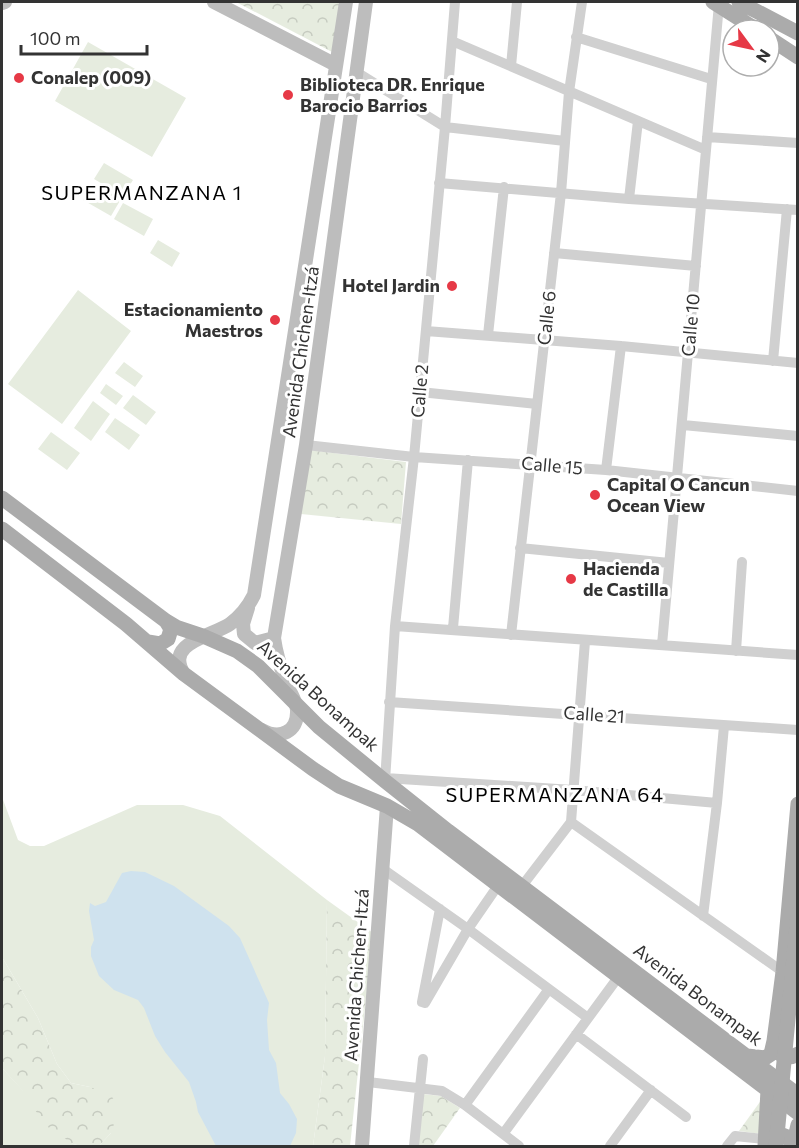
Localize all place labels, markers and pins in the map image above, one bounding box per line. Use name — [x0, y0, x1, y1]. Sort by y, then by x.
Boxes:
place label: Conalep (009) — [31, 66, 151, 88]
marker: Conalep (009) — [12, 71, 26, 85]
place label: Biblioteca DR. Enrique Barocio Barrios — [300, 73, 485, 116]
marker: Biblioteca DR. Enrique Barocio Barrios — [281, 88, 295, 102]
place label: Hotel Jardin — [342, 274, 440, 296]
marker: Hotel Jardin — [445, 279, 459, 293]
place label: Estacionamiento Maestros — [124, 298, 263, 341]
marker: Estacionamiento Maestros — [268, 313, 282, 327]
place label: Capital O Cancun Ocean View — [607, 473, 750, 516]
marker: Capital O Cancun Ocean View — [588, 488, 602, 502]
place label: Hacienda de Castilla — [583, 557, 668, 600]
marker: Hacienda de Castilla — [564, 572, 578, 586]

